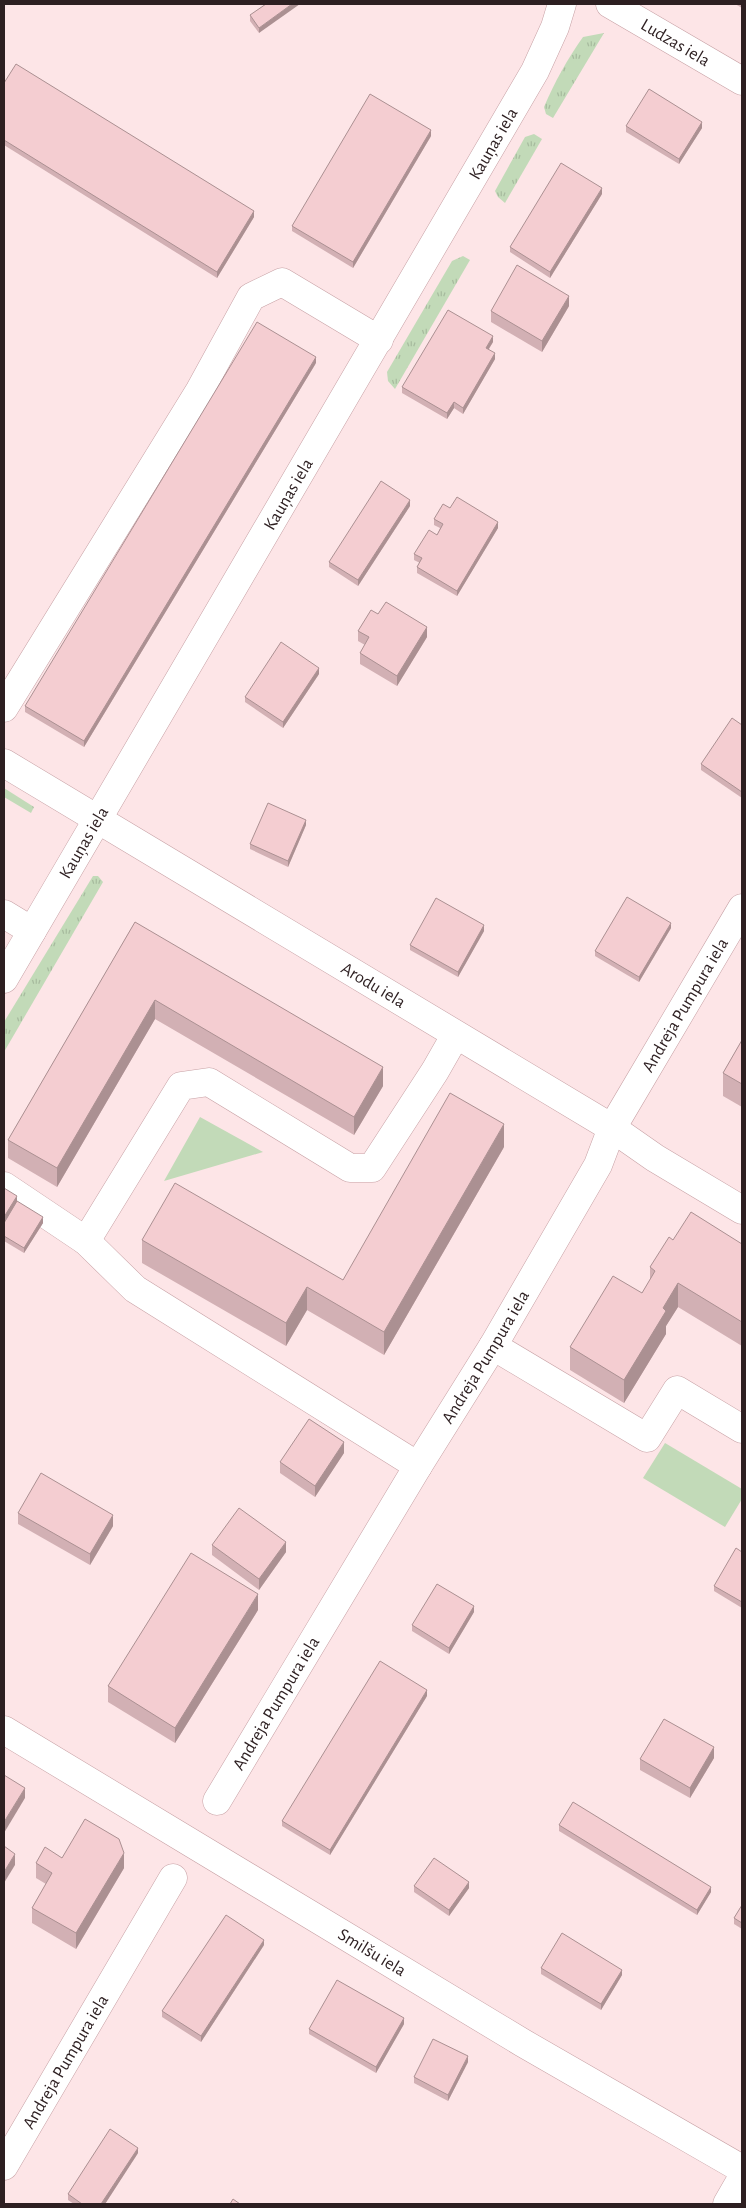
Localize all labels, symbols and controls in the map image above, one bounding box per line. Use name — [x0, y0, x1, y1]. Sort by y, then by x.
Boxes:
street label: Ludzas iela — [637, 16, 713, 70]
street label: Kauņas iela — [466, 105, 522, 183]
street label: Kauņas iela — [261, 456, 317, 534]
street label: Kauņas iela — [57, 804, 112, 882]
street label: Andreja Pumpura iela — [639, 935, 732, 1075]
street label: Arodu iela — [338, 959, 408, 1012]
street label: Andreja Pumpura iela — [439, 1288, 533, 1427]
street label: Andreja Pumpura iela — [230, 1634, 323, 1774]
street label: Smilšu iela — [335, 1926, 409, 1980]
street label: Andreja Pumpura iela — [20, 1992, 112, 2132]

